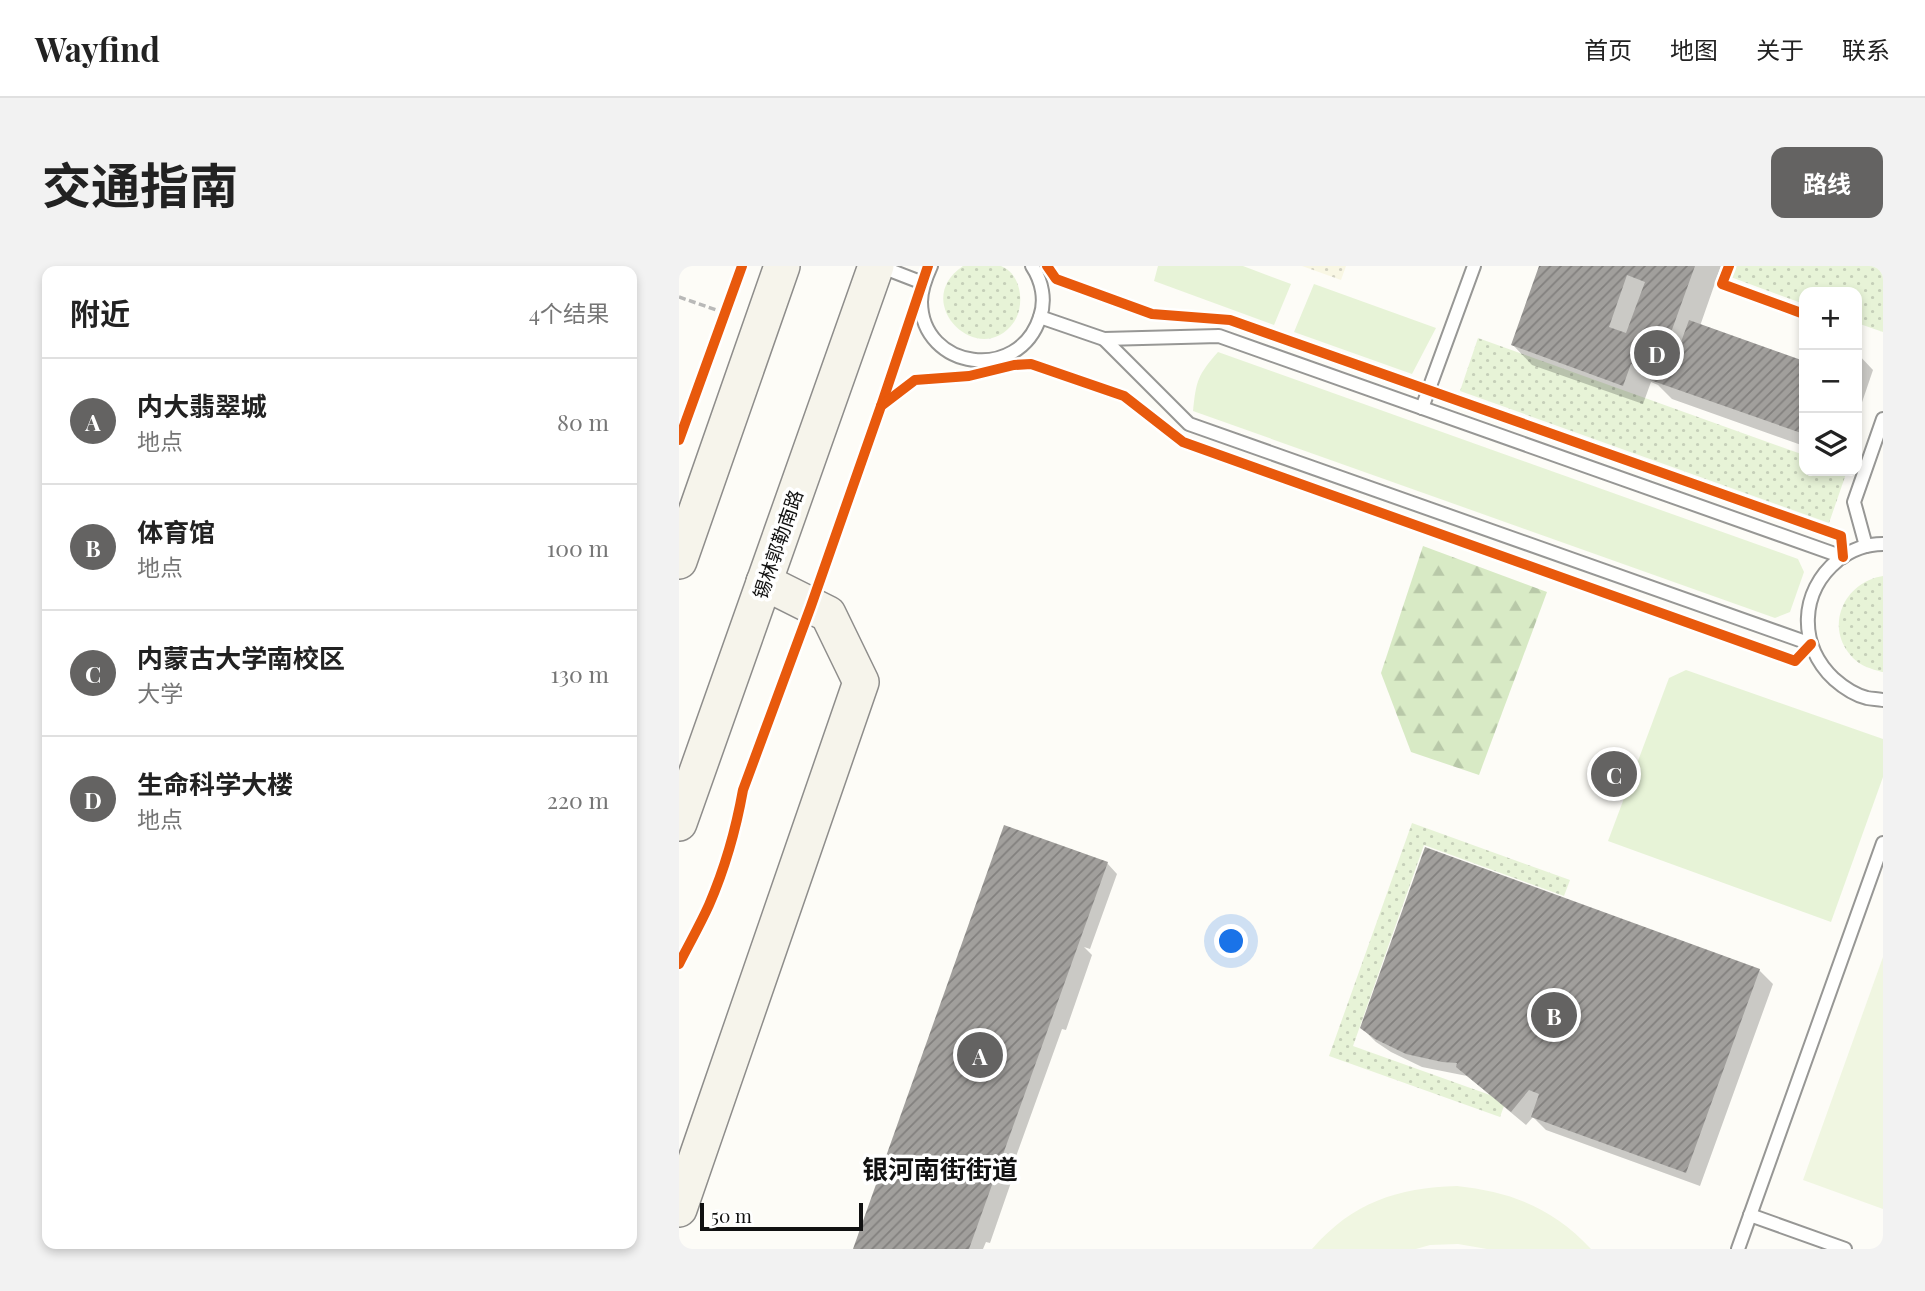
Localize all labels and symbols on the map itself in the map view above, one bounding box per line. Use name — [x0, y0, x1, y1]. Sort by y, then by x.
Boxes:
pin: D — [1634, 327, 1680, 379]
street label: 锡林郭勒南路 — [746, 486, 808, 602]
pin: C — [1591, 748, 1637, 800]
your location — [1214, 924, 1248, 958]
pin: B — [1531, 989, 1577, 1041]
pin: A — [957, 1029, 1003, 1081]
district label: 银河南街街道 — [862, 1151, 1018, 1186]
scale bar — [700, 1200, 863, 1232]

